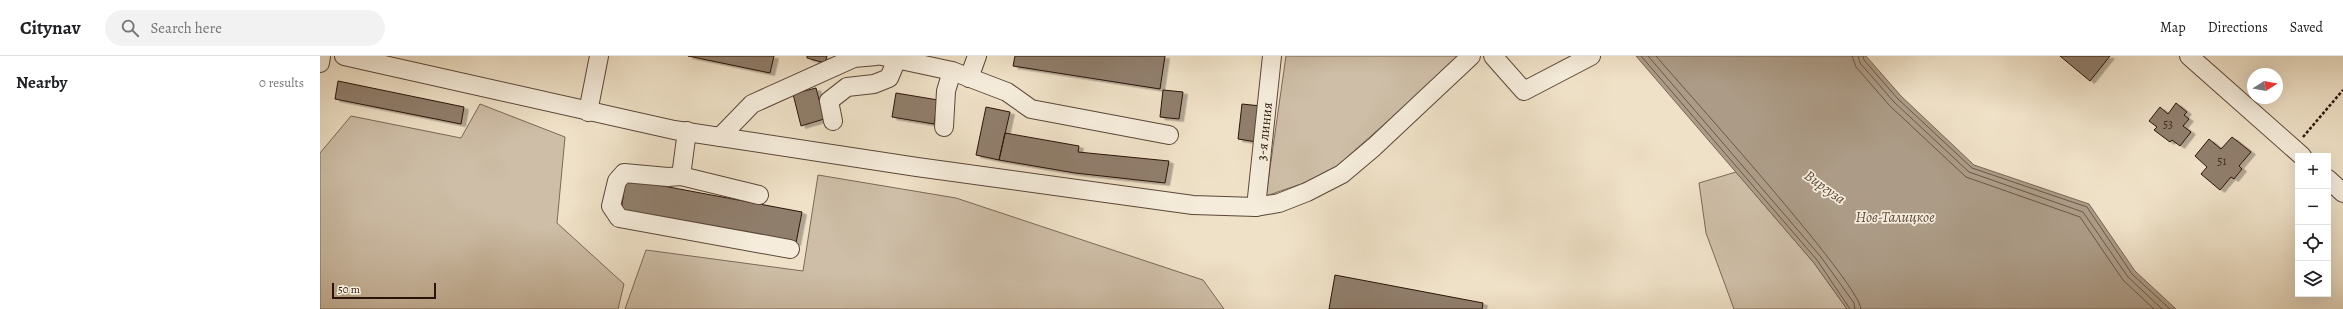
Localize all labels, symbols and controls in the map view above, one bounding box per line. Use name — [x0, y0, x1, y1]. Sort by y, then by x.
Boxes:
search box — [105, 10, 385, 46]
text: Citynav — [20, 15, 81, 41]
icon: search — [119, 17, 141, 39]
text: Search here — [151, 18, 222, 38]
text: Map — [2160, 18, 2186, 37]
text: Directions — [2208, 18, 2268, 37]
text: Saved — [2290, 18, 2323, 37]
north arrow — [2247, 68, 2283, 104]
text: Nearby — [16, 71, 67, 94]
text: 0 results — [259, 74, 304, 91]
street label: 3-я линия — [1252, 101, 1277, 162]
house number: 53 — [2163, 116, 2173, 132]
house number: 51 — [2217, 153, 2227, 169]
map controls — [2295, 153, 2331, 297]
button: + — [2295, 153, 2331, 189]
water label: Виргуза — [1800, 165, 1850, 209]
button: − — [2295, 189, 2331, 225]
water label: Нов-Талицкое — [1855, 207, 1935, 227]
button: locate — [2295, 225, 2331, 261]
button: layers — [2295, 261, 2331, 297]
scale bar — [332, 281, 436, 300]
text: 50 m — [338, 282, 360, 297]

